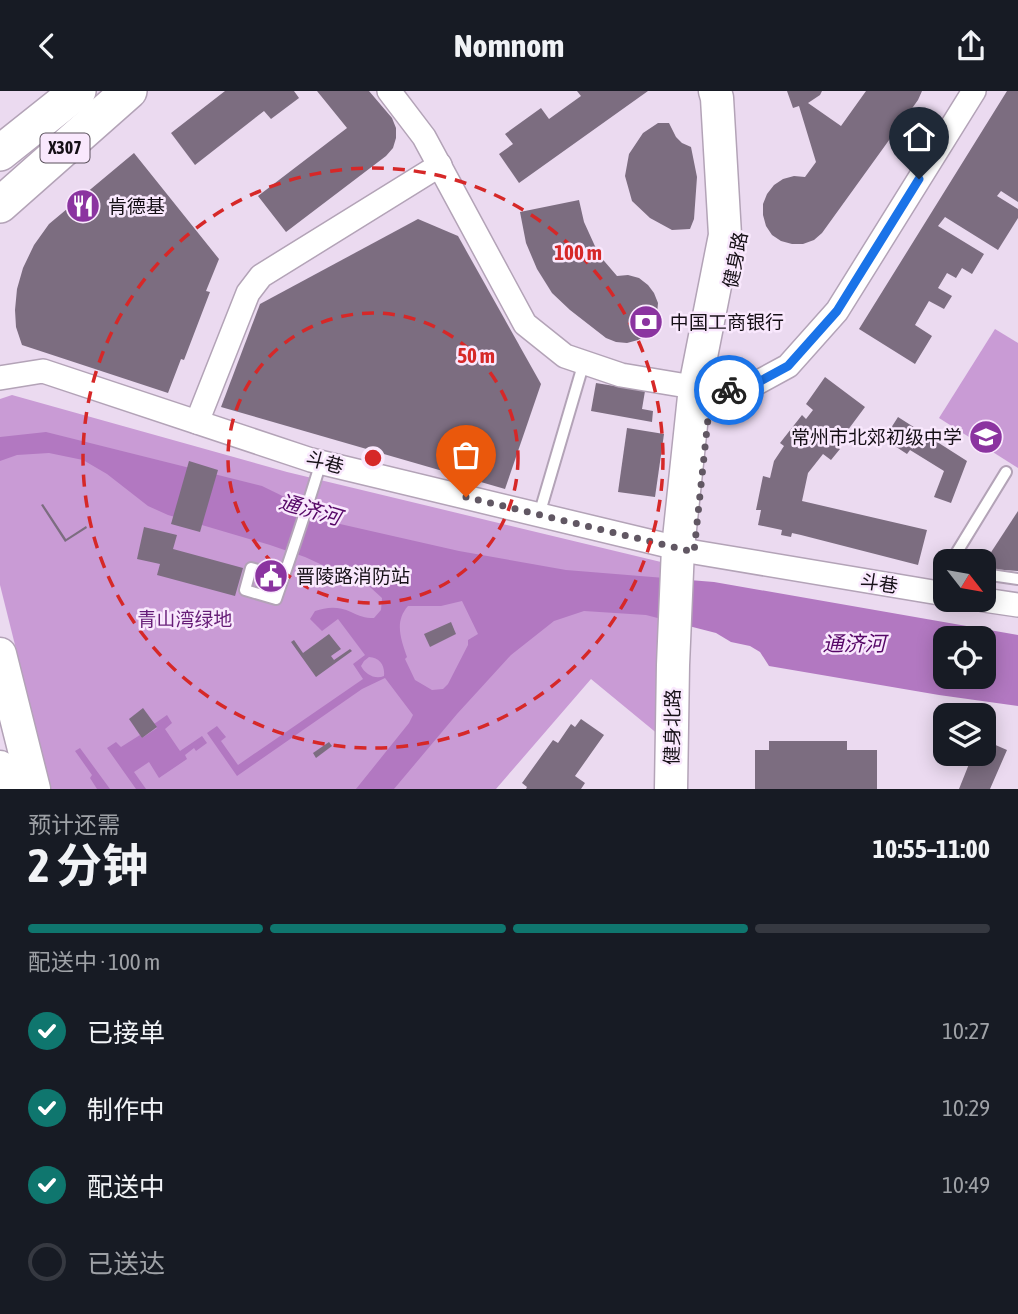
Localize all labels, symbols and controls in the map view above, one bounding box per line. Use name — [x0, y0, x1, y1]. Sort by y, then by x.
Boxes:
icon: back — [28, 27, 66, 65]
text: Nomnom — [454, 27, 564, 64]
icon: share — [952, 27, 990, 65]
pin — [889, 107, 949, 179]
icon: home — [900, 118, 938, 156]
road number: X307 — [41, 133, 90, 163]
restaurant icon: 肯德基 — [64, 187, 102, 225]
place label: 肯德基 — [108, 195, 165, 217]
street label: 健身路 — [719, 230, 751, 290]
text: 100 m — [554, 240, 602, 264]
bank icon: 中国工商银行 — [627, 303, 665, 341]
place label: 中国工商银行 — [670, 311, 784, 333]
text: 50 m — [457, 343, 495, 367]
courier — [694, 355, 764, 425]
icon: bike — [710, 371, 748, 409]
school or university icon: 常州市北郊初级中学 — [967, 418, 1005, 456]
pin — [436, 425, 496, 497]
place label: 常州市北郊初级中学 — [791, 426, 962, 448]
icon: bag — [447, 436, 485, 474]
street label: 斗巷 — [304, 446, 346, 478]
centre of rings — [361, 446, 385, 470]
water label: 通济河 — [277, 489, 348, 530]
north arrow — [933, 549, 996, 613]
map controls — [933, 549, 996, 766]
public building icon: 晋陵路消防站 — [252, 557, 290, 595]
place label: 晋陵路消防站 — [296, 565, 410, 587]
street label: 斗巷 — [859, 569, 899, 597]
park label: 青山湾绿地 — [137, 608, 233, 630]
button: locate — [933, 626, 996, 689]
water label: 通济河 — [823, 631, 889, 655]
street label: 健身北路 — [660, 689, 684, 765]
button: layers — [933, 703, 996, 766]
text: 预计还需 — [28, 812, 120, 838]
text: 10:55–11:00 — [873, 834, 990, 864]
text: 2 分钟 — [28, 839, 148, 892]
text: 配送中 · 100 m — [28, 949, 160, 975]
icon: check — [28, 1012, 66, 1050]
text: 已接单 — [87, 1018, 165, 1048]
text: 10:27 — [942, 1018, 990, 1044]
icon: check — [28, 1089, 66, 1127]
text: 制作中 — [87, 1095, 165, 1125]
text: 10:29 — [942, 1095, 990, 1121]
icon: check — [28, 1166, 66, 1204]
text: 配送中 — [87, 1172, 165, 1202]
text: 10:49 — [942, 1172, 990, 1198]
text: 已送达 — [87, 1249, 165, 1279]

